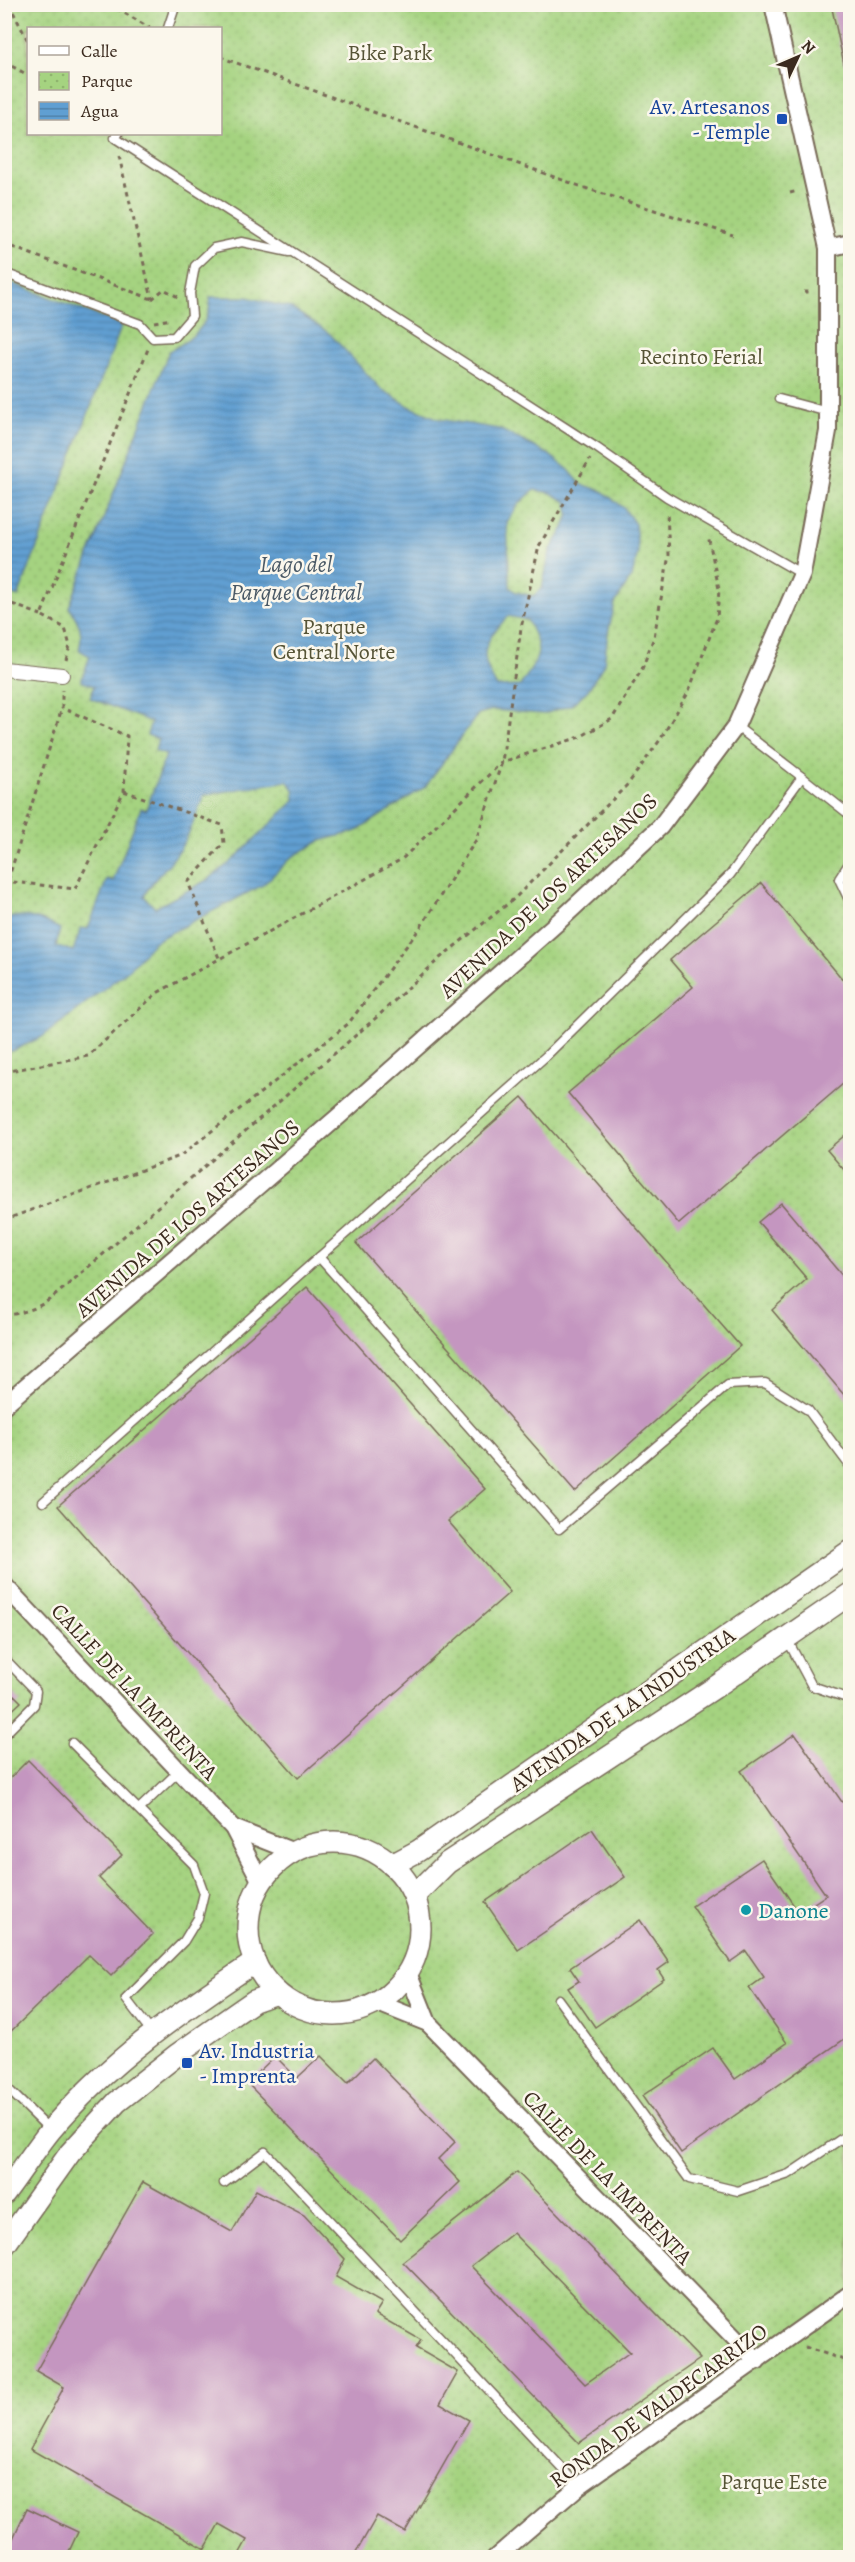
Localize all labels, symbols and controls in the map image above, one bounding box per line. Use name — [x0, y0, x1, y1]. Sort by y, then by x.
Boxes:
legend — [27, 27, 222, 135]
north arrow — [768, 27, 828, 87]
text: N — [796, 35, 820, 59]
park label: Bike Park — [347, 38, 433, 68]
text: Calle — [81, 39, 118, 63]
text: Parque — [81, 69, 133, 93]
place label: Av. Artesanos - Temple — [649, 92, 770, 147]
text: Agua — [80, 99, 119, 123]
marker: Av. Artesanos - Temple — [775, 112, 789, 126]
park label: Recinto Ferial — [639, 342, 763, 372]
water label: Lago del Parque Central — [230, 548, 362, 608]
park label: Parque Central Norte — [273, 612, 395, 667]
street label: AVENIDA DE LOS ARTESANOS — [432, 786, 664, 1006]
street label: AVENIDA DE LOS ARTESANOS — [68, 1113, 306, 1325]
street label: CALLE DE LA IMPRENTA — [44, 1597, 225, 1788]
street label: AVENIDA DE LA INDUSTRIA — [503, 1620, 742, 1800]
place label: Danone — [758, 1896, 829, 1926]
marker: Danone — [739, 1903, 753, 1917]
place label: Av. Industria - Imprenta — [198, 2036, 316, 2091]
marker: Av. Industria - Imprenta — [180, 2056, 194, 2070]
street label: CALLE DE LA IMPRENTA — [516, 2084, 699, 2272]
street label: RONDA DE VALDECARRIZO — [543, 2316, 774, 2495]
park label: Parque Este — [721, 2467, 827, 2497]

